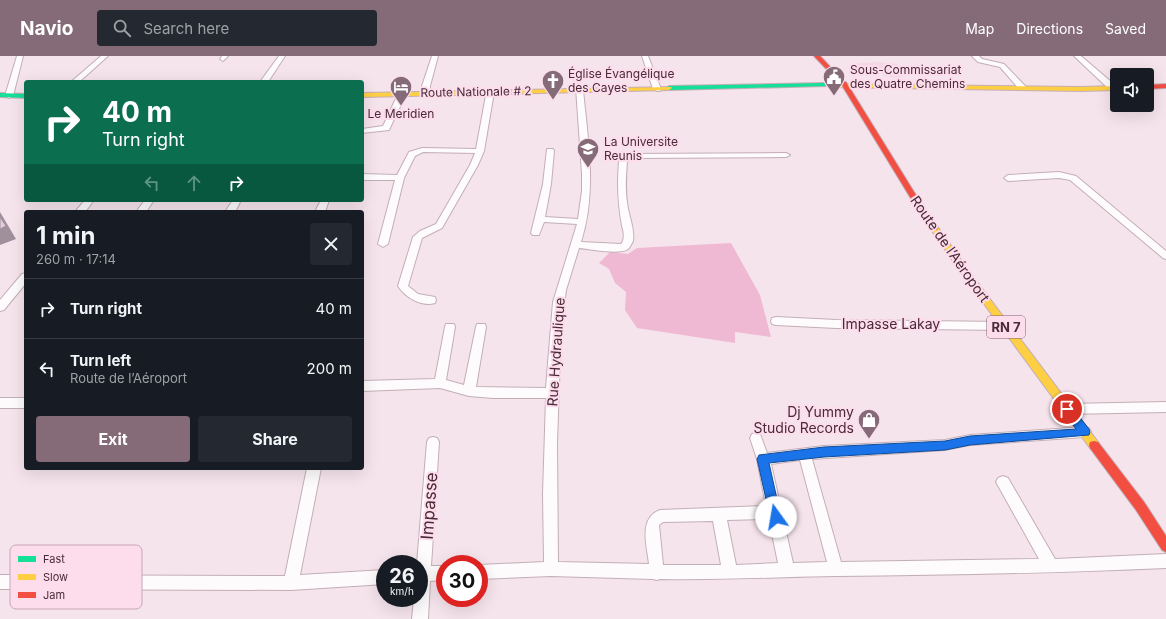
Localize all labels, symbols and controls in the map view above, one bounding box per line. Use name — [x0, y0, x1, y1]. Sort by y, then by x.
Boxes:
search box — [97, 10, 377, 46]
text: Navio — [20, 17, 73, 40]
icon: search — [111, 17, 133, 39]
text: Search here — [143, 19, 229, 38]
text: Map — [965, 20, 994, 37]
text: Directions — [1016, 20, 1083, 37]
text: Saved — [1105, 20, 1146, 37]
place label: Sous-Commissariat des Quatre Chemins — [850, 62, 965, 91]
public building icon: Sous-Commissariat des Quatre Chemins — [821, 64, 847, 97]
place label: Église Évangélique des Cayes — [568, 66, 674, 95]
church icon: Église Évangélique des Cayes — [540, 68, 566, 101]
map controls — [1110, 68, 1154, 112]
button: sound — [1110, 68, 1154, 112]
hotel icon: Le Meridien — [388, 74, 414, 107]
street label: Route Nationale # 2 — [420, 83, 532, 100]
text: 40 m — [102, 95, 172, 129]
icon: right — [36, 96, 88, 148]
place label: Le Meridien — [368, 106, 434, 121]
text: Turn right — [102, 129, 185, 150]
place label: La Universite Reunis — [604, 134, 678, 163]
school or university icon: La Universite Reunis — [575, 136, 601, 169]
icon: left — [141, 172, 163, 194]
icon: ahead — [183, 172, 205, 194]
icon: right — [225, 172, 247, 194]
street label: Route de l’Aéroport — [907, 192, 994, 306]
text: 1 min — [36, 221, 95, 250]
button: close — [310, 223, 352, 265]
text: 260 m · 17:14 — [36, 251, 116, 267]
street label: Rue Hydraulique — [543, 297, 568, 407]
icon: right — [36, 298, 58, 320]
text: Turn right — [70, 299, 142, 318]
text: 40 m — [315, 299, 352, 318]
street label: Impasse Lakay — [842, 315, 940, 332]
road number: RN 7 — [987, 316, 1025, 338]
text: Turn left — [70, 351, 131, 370]
icon: left — [36, 358, 58, 380]
text: 200 m — [307, 359, 352, 378]
text: Route de l’Aéroport — [70, 370, 187, 386]
pin — [1050, 392, 1084, 426]
icon: arrive — [1056, 398, 1078, 420]
place label: Dj Yummy Studio Records — [754, 403, 854, 436]
shop icon: Dj Yummy Studio Records — [856, 407, 882, 440]
button: Exit — [36, 416, 190, 462]
button: Share — [198, 416, 352, 462]
street label: Impasse — [417, 472, 441, 540]
position arrow — [755, 496, 797, 538]
legend — [10, 545, 142, 609]
text: Fast — [43, 552, 65, 566]
speed limit sign: 30 — [436, 555, 488, 607]
text: 26 — [389, 564, 415, 588]
text: Slow — [43, 570, 68, 584]
text: km/h — [390, 585, 414, 597]
text: Jam — [43, 588, 65, 602]

